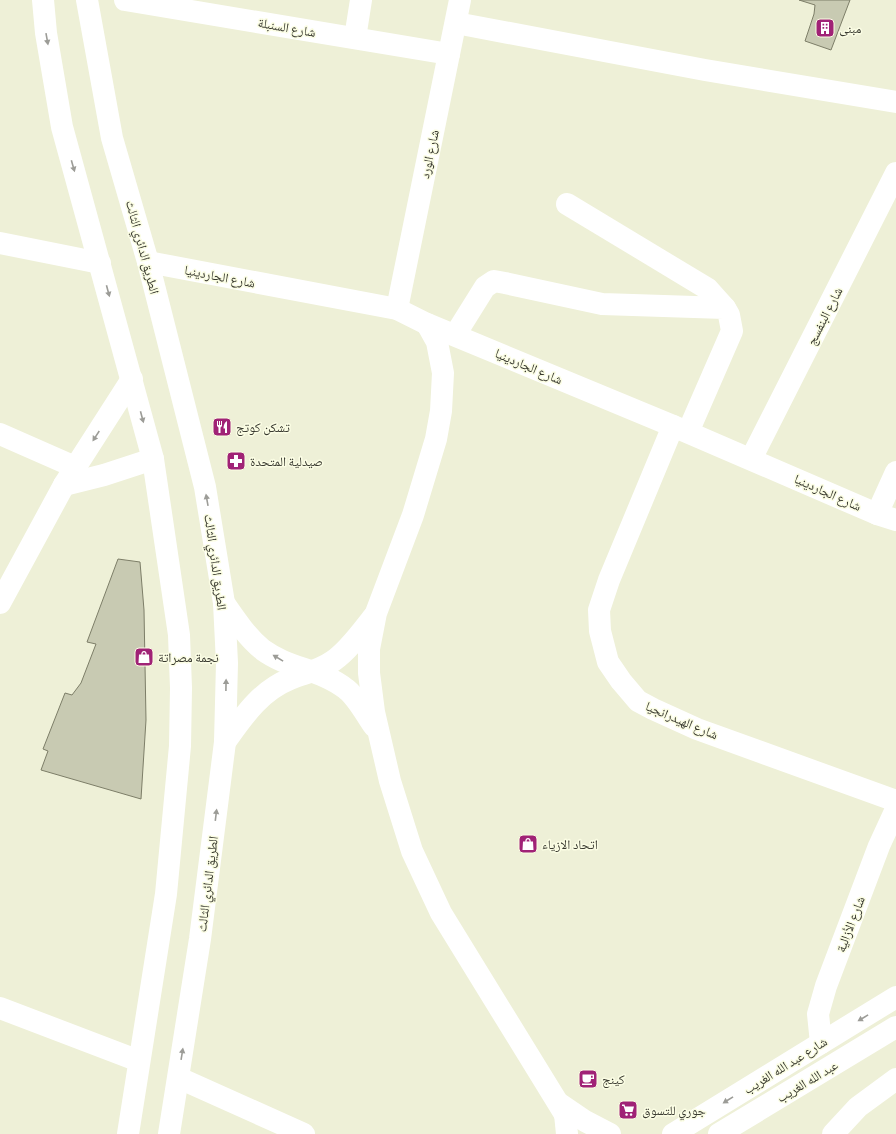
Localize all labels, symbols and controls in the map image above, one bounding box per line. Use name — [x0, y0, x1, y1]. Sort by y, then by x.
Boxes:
street label: شارع السنبلة — [256, 14, 317, 42]
building icon: مبنى — [814, 17, 836, 39]
place label: مبنى — [839, 20, 862, 37]
one-way arrow — [44, 33, 50, 45]
street label: شارع الورد — [416, 128, 444, 180]
one-way arrow — [70, 160, 76, 172]
street label: الطريق الدائري الثالث — [120, 198, 163, 297]
street label: شارع الجاردينيا — [183, 261, 257, 293]
street label: شارع البنفسج — [803, 284, 847, 349]
one-way arrow — [105, 285, 111, 297]
street label: شارع الجاردينيا — [492, 345, 565, 389]
one-way arrow — [139, 411, 145, 423]
restaurant icon: تشكن كوتج — [211, 416, 233, 438]
place label: تشكن كوتج — [236, 419, 290, 437]
one-way arrow — [92, 430, 99, 442]
pharmacy icon: صيدلية المتحدة — [225, 450, 247, 472]
place label: صيدلية المتحدة — [250, 453, 323, 469]
street label: شارع الجاردينيا — [791, 470, 864, 516]
one-way arrow — [204, 494, 210, 507]
street label: الطريق الدائري الثالث — [198, 513, 231, 611]
shop icon: نجمة مصراتة — [133, 646, 155, 668]
place label: نجمة مصراتة — [158, 649, 219, 666]
one-way arrow — [272, 655, 284, 662]
one-way arrow — [223, 678, 229, 691]
street label: شارع الهيدرانجيا — [643, 698, 721, 744]
one-way arrow — [213, 808, 219, 821]
shop icon: اتحاد الازياء — [517, 833, 539, 855]
street label: الطريق الدائري الثالث — [193, 835, 224, 933]
place label: اتحاد الازياء — [542, 836, 598, 853]
street label: شارع الأزالية — [832, 894, 870, 955]
one-way arrow — [857, 1014, 869, 1021]
street label: شارع عبد الله الغريب — [740, 1033, 830, 1097]
one-way arrow — [179, 1048, 185, 1060]
street label: عبد الله الغريب — [774, 1057, 840, 1105]
cafe icon: كينج — [577, 1068, 599, 1090]
place label: كينج — [602, 1071, 625, 1089]
one-way arrow — [722, 1097, 734, 1104]
supermarket icon: جوري للتسوق — [617, 1099, 639, 1121]
place label: جوري للتسوق — [642, 1102, 706, 1121]

